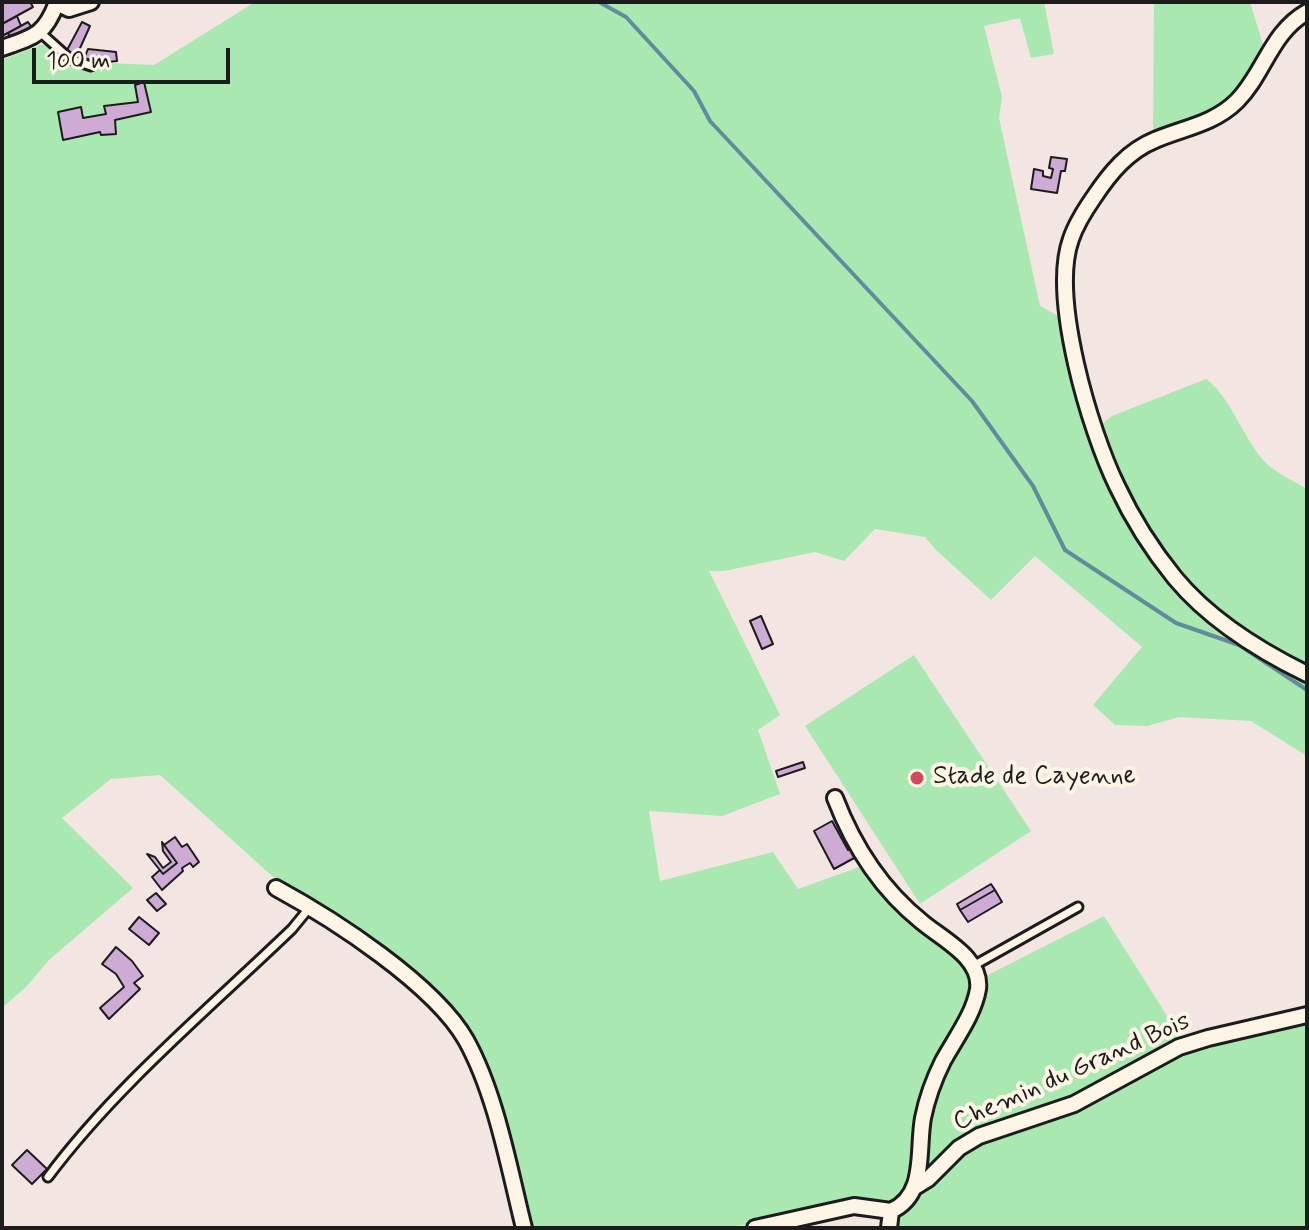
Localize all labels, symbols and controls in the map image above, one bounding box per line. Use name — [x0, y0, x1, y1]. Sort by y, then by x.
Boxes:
scale bar — [36, 32, 234, 82]
text: 100 m — [46, 46, 110, 77]
place label: Stade de Cayenne — [933, 762, 1136, 794]
marker: Stade de Cayenne — [908, 769, 926, 787]
street label: Chemin du Grand Bois — [949, 1007, 1195, 1139]

